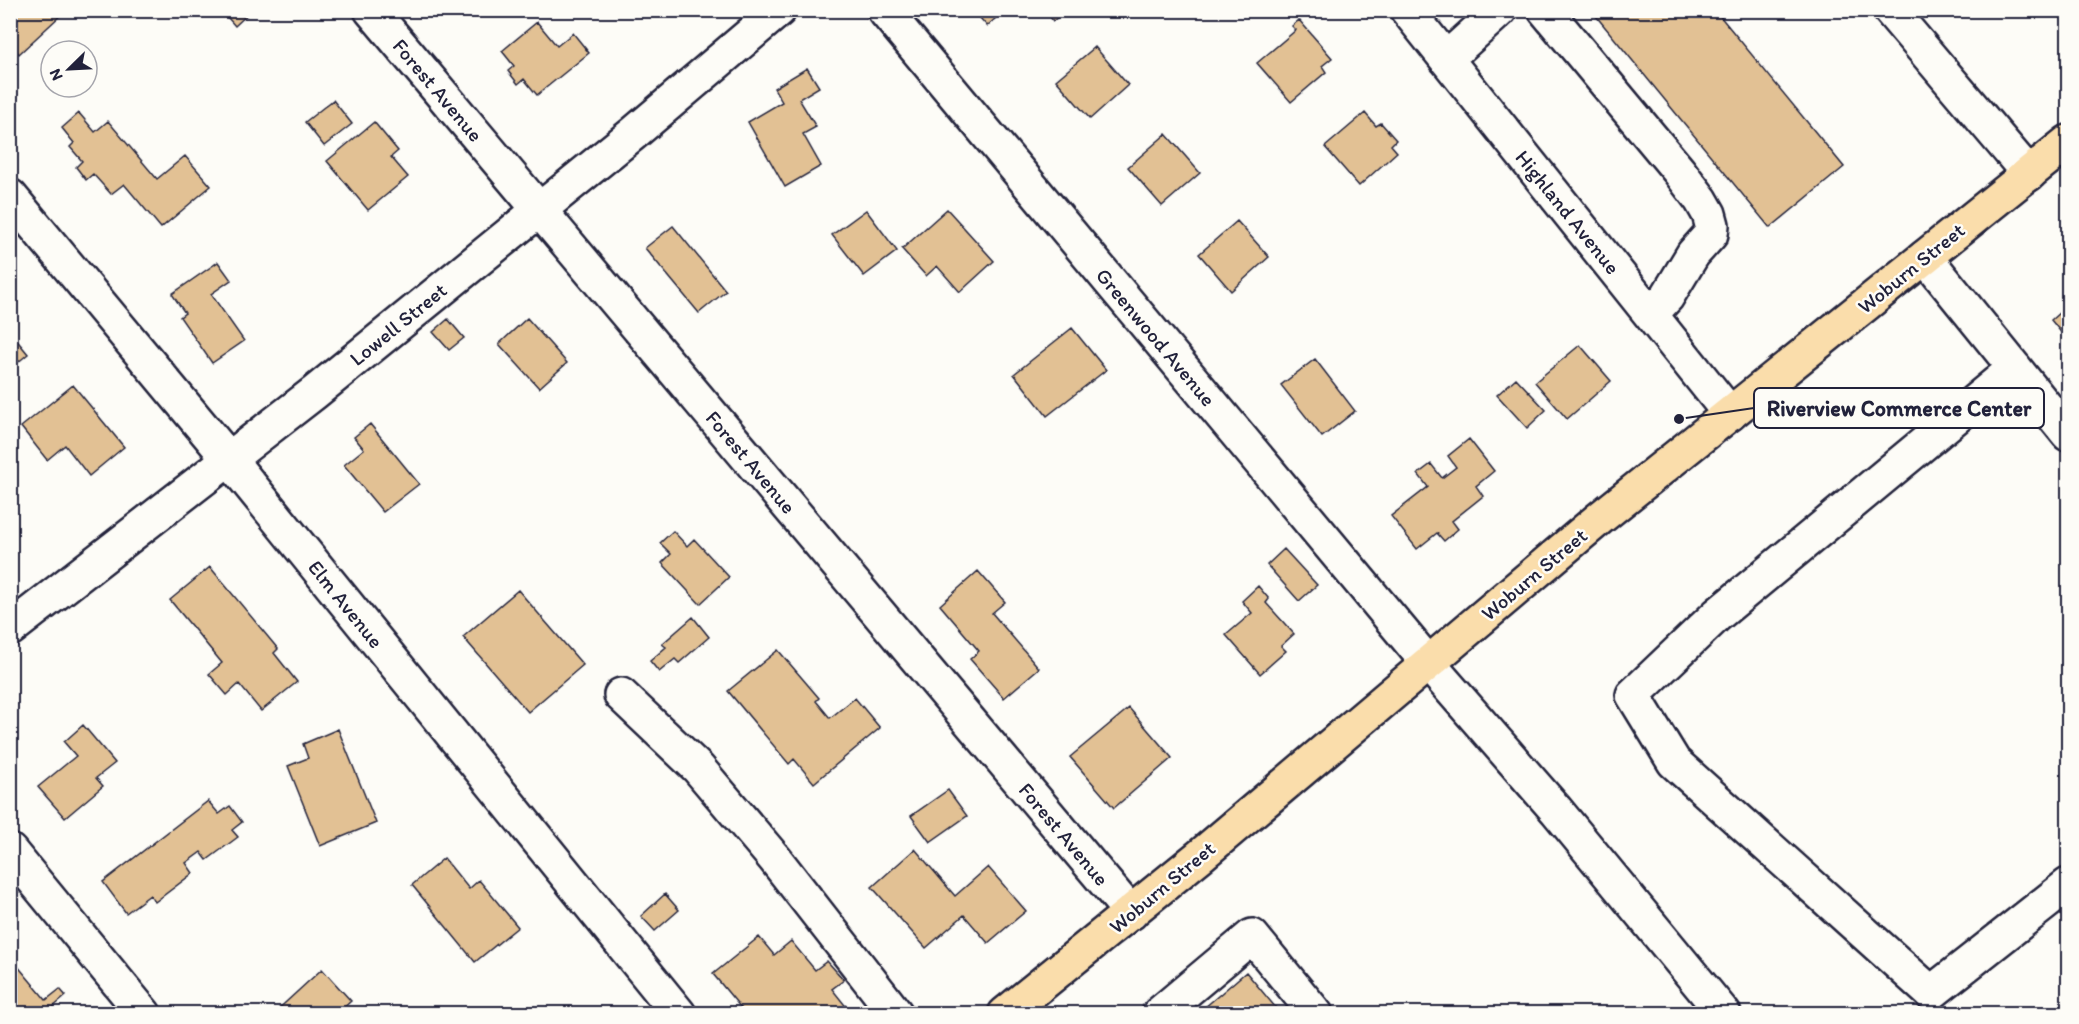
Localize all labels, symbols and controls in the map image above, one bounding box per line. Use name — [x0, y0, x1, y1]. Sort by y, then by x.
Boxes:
street label: Forest Avenue — [388, 33, 488, 147]
north arrow — [39, 39, 99, 99]
text: N — [45, 66, 67, 84]
street label: Highland Avenue — [1510, 145, 1626, 279]
street label: Woburn Street — [1852, 217, 1970, 319]
street label: Greenwood Avenue — [1091, 263, 1221, 411]
street label: Lowell Street — [344, 277, 452, 371]
callout: Riverview Commerce Center — [1754, 388, 2044, 428]
text: Riverview Commerce Center — [1767, 395, 2032, 422]
street label: Forest Avenue — [701, 405, 801, 519]
street label: Woburn Street — [1476, 522, 1592, 625]
street label: Elm Avenue — [303, 555, 389, 653]
street label: Forest Avenue — [1014, 777, 1114, 891]
street label: Woburn Street — [1104, 835, 1220, 938]

